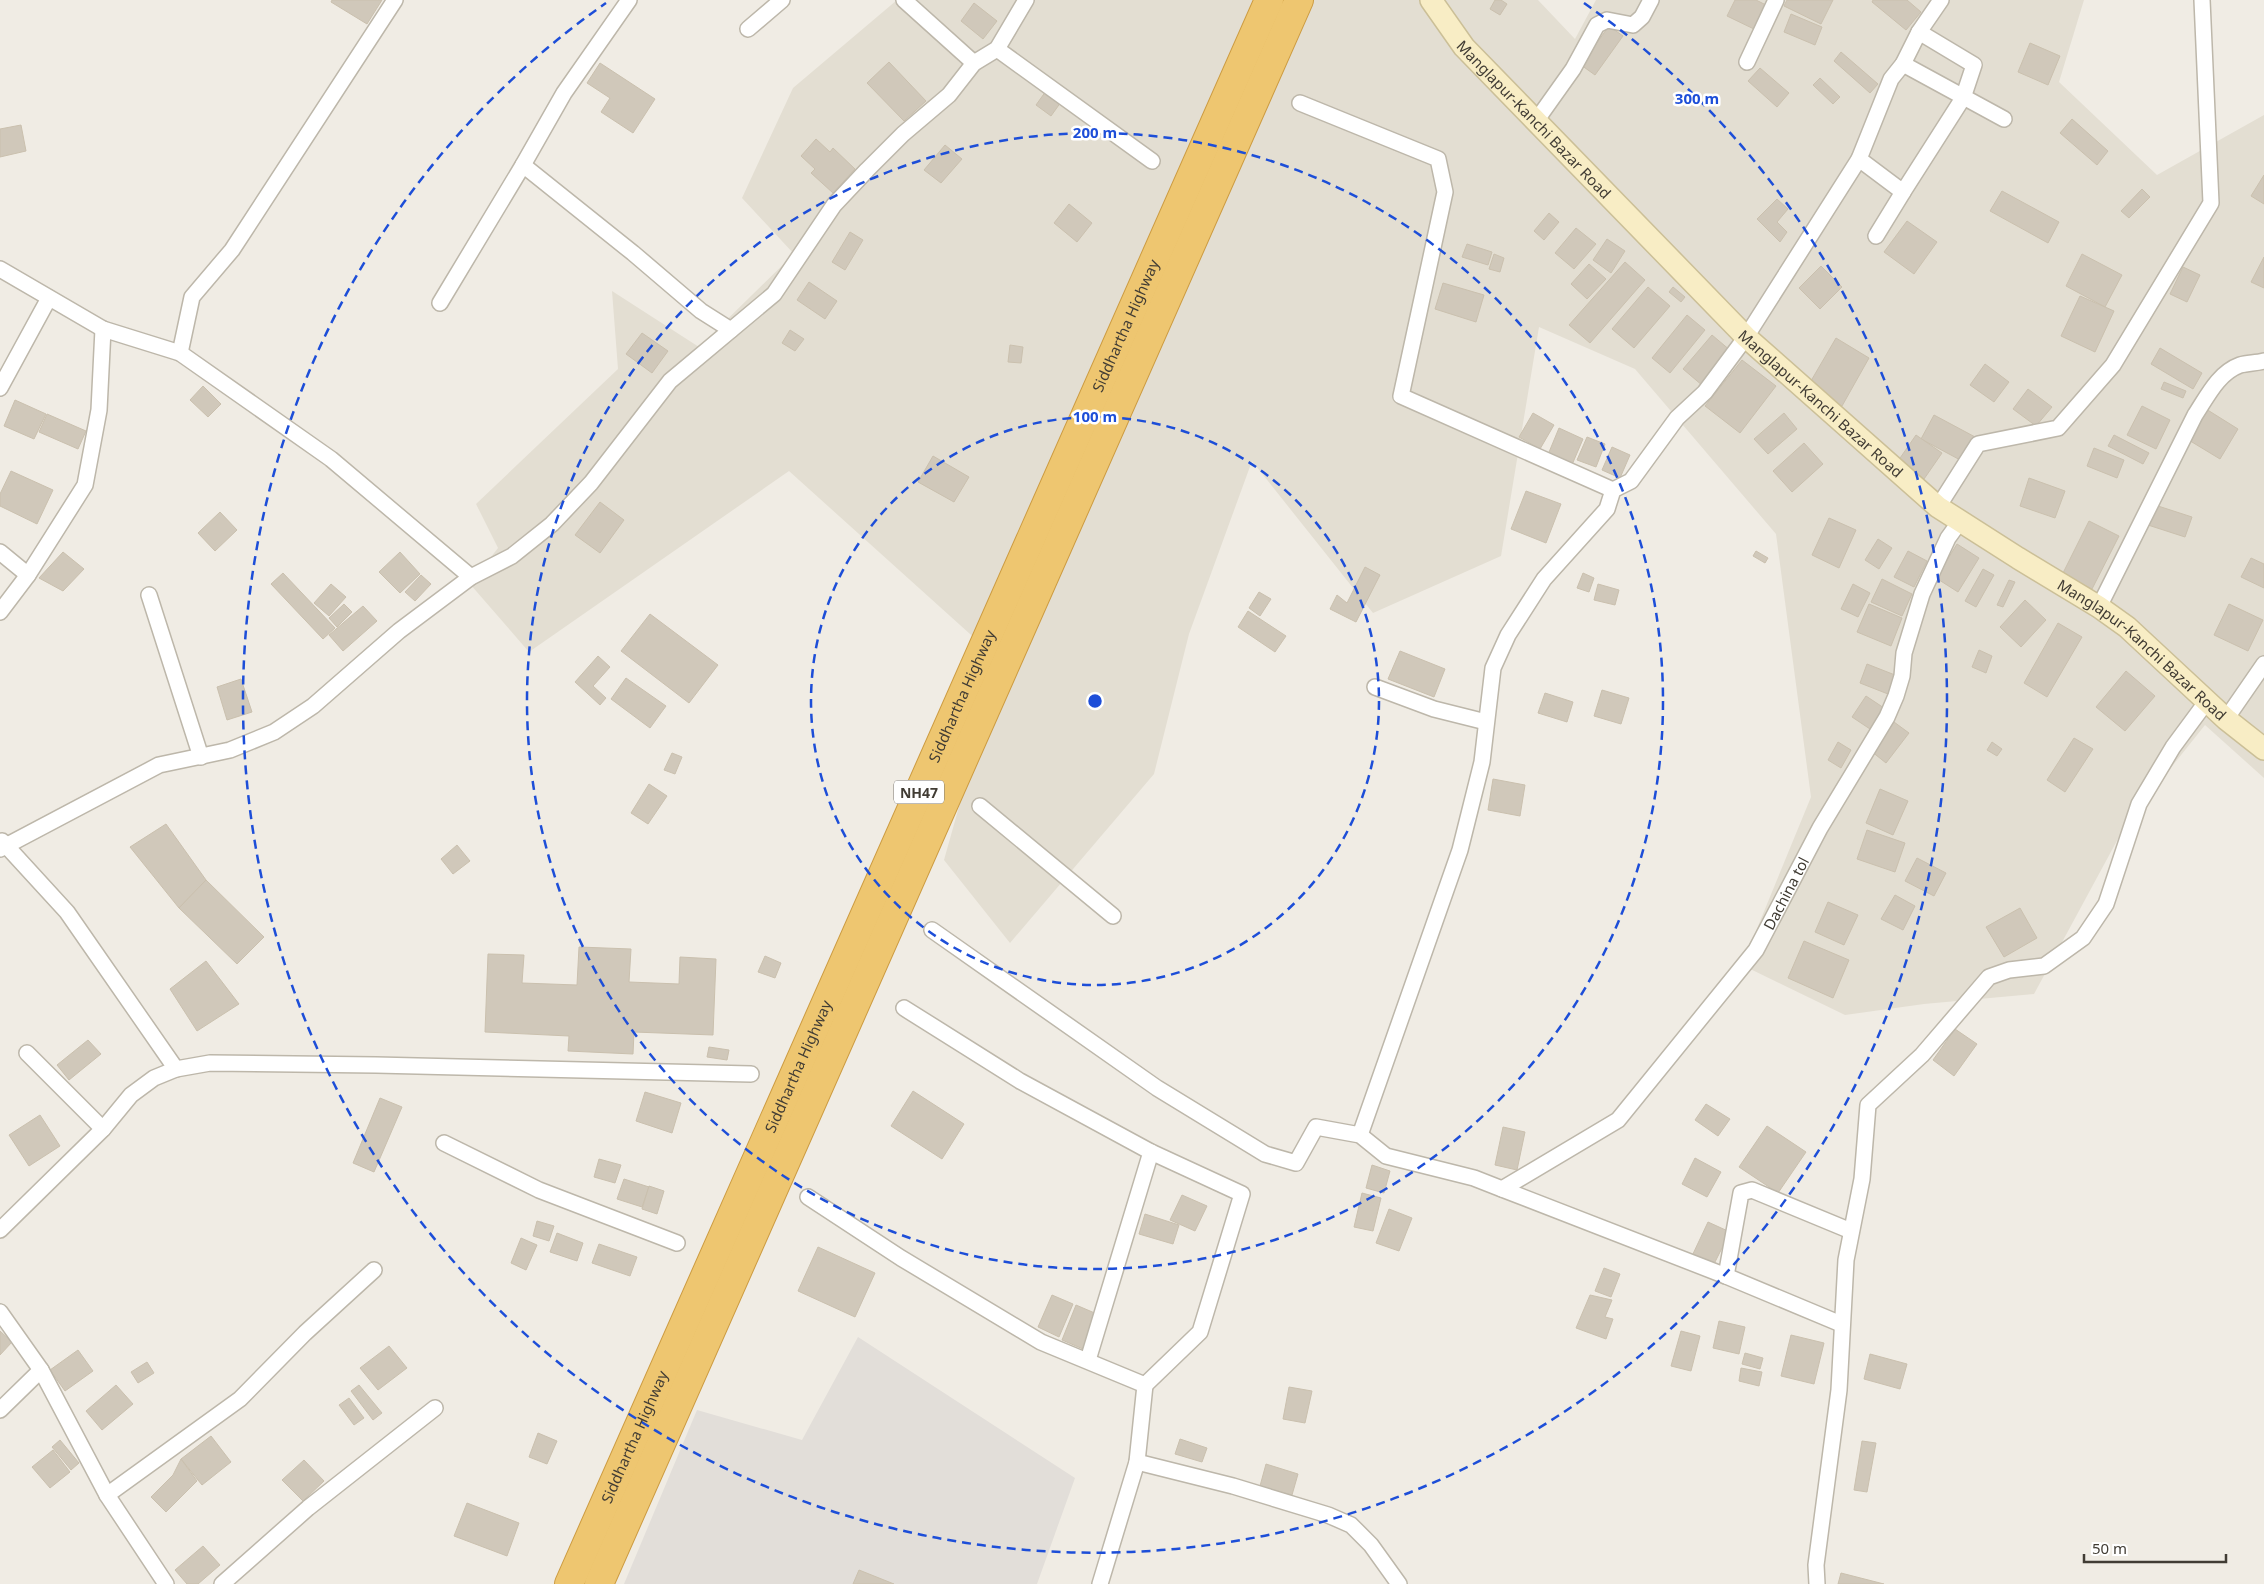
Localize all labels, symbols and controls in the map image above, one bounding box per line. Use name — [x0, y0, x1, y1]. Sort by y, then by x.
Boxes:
street label: Manglapur-Kanchi Bazar Road — [1453, 36, 1616, 203]
text: 300 m — [1675, 88, 1719, 108]
text: 200 m — [1073, 122, 1117, 142]
street label: Siddhartha Highway — [1087, 256, 1163, 395]
street label: Manglapur-Kanchi Bazar Road — [1734, 325, 1907, 482]
text: 100 m — [1073, 406, 1117, 426]
street label: Manglapur-Kanchi Bazar Road — [2054, 574, 2231, 724]
street label: Siddhartha Highway — [923, 626, 1000, 765]
centre of rings — [1086, 692, 1104, 710]
road number: NH47 — [894, 780, 944, 804]
street label: Dachina tol — [1758, 853, 1813, 933]
street label: Siddhartha Highway — [760, 997, 836, 1136]
street label: Siddhartha Highway — [596, 1367, 672, 1506]
scale bar — [2084, 1532, 2226, 1564]
text: 50 m — [2092, 1538, 2127, 1558]

